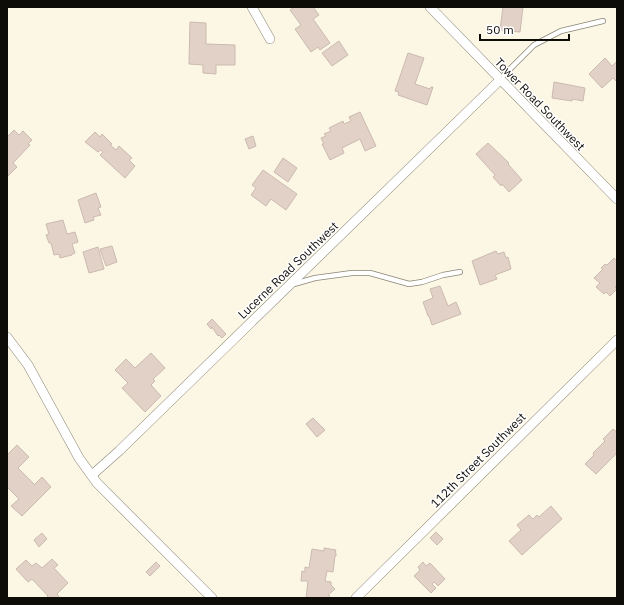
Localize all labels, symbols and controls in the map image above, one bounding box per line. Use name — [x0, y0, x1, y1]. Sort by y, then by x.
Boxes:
scale bar — [480, 16, 569, 42]
text: 50 m — [486, 22, 514, 37]
street label: Tower Road Southwest — [492, 54, 588, 154]
street label: Lucerne Road Southwest — [235, 218, 341, 322]
street label: 112th Street Southwest — [427, 409, 529, 511]

